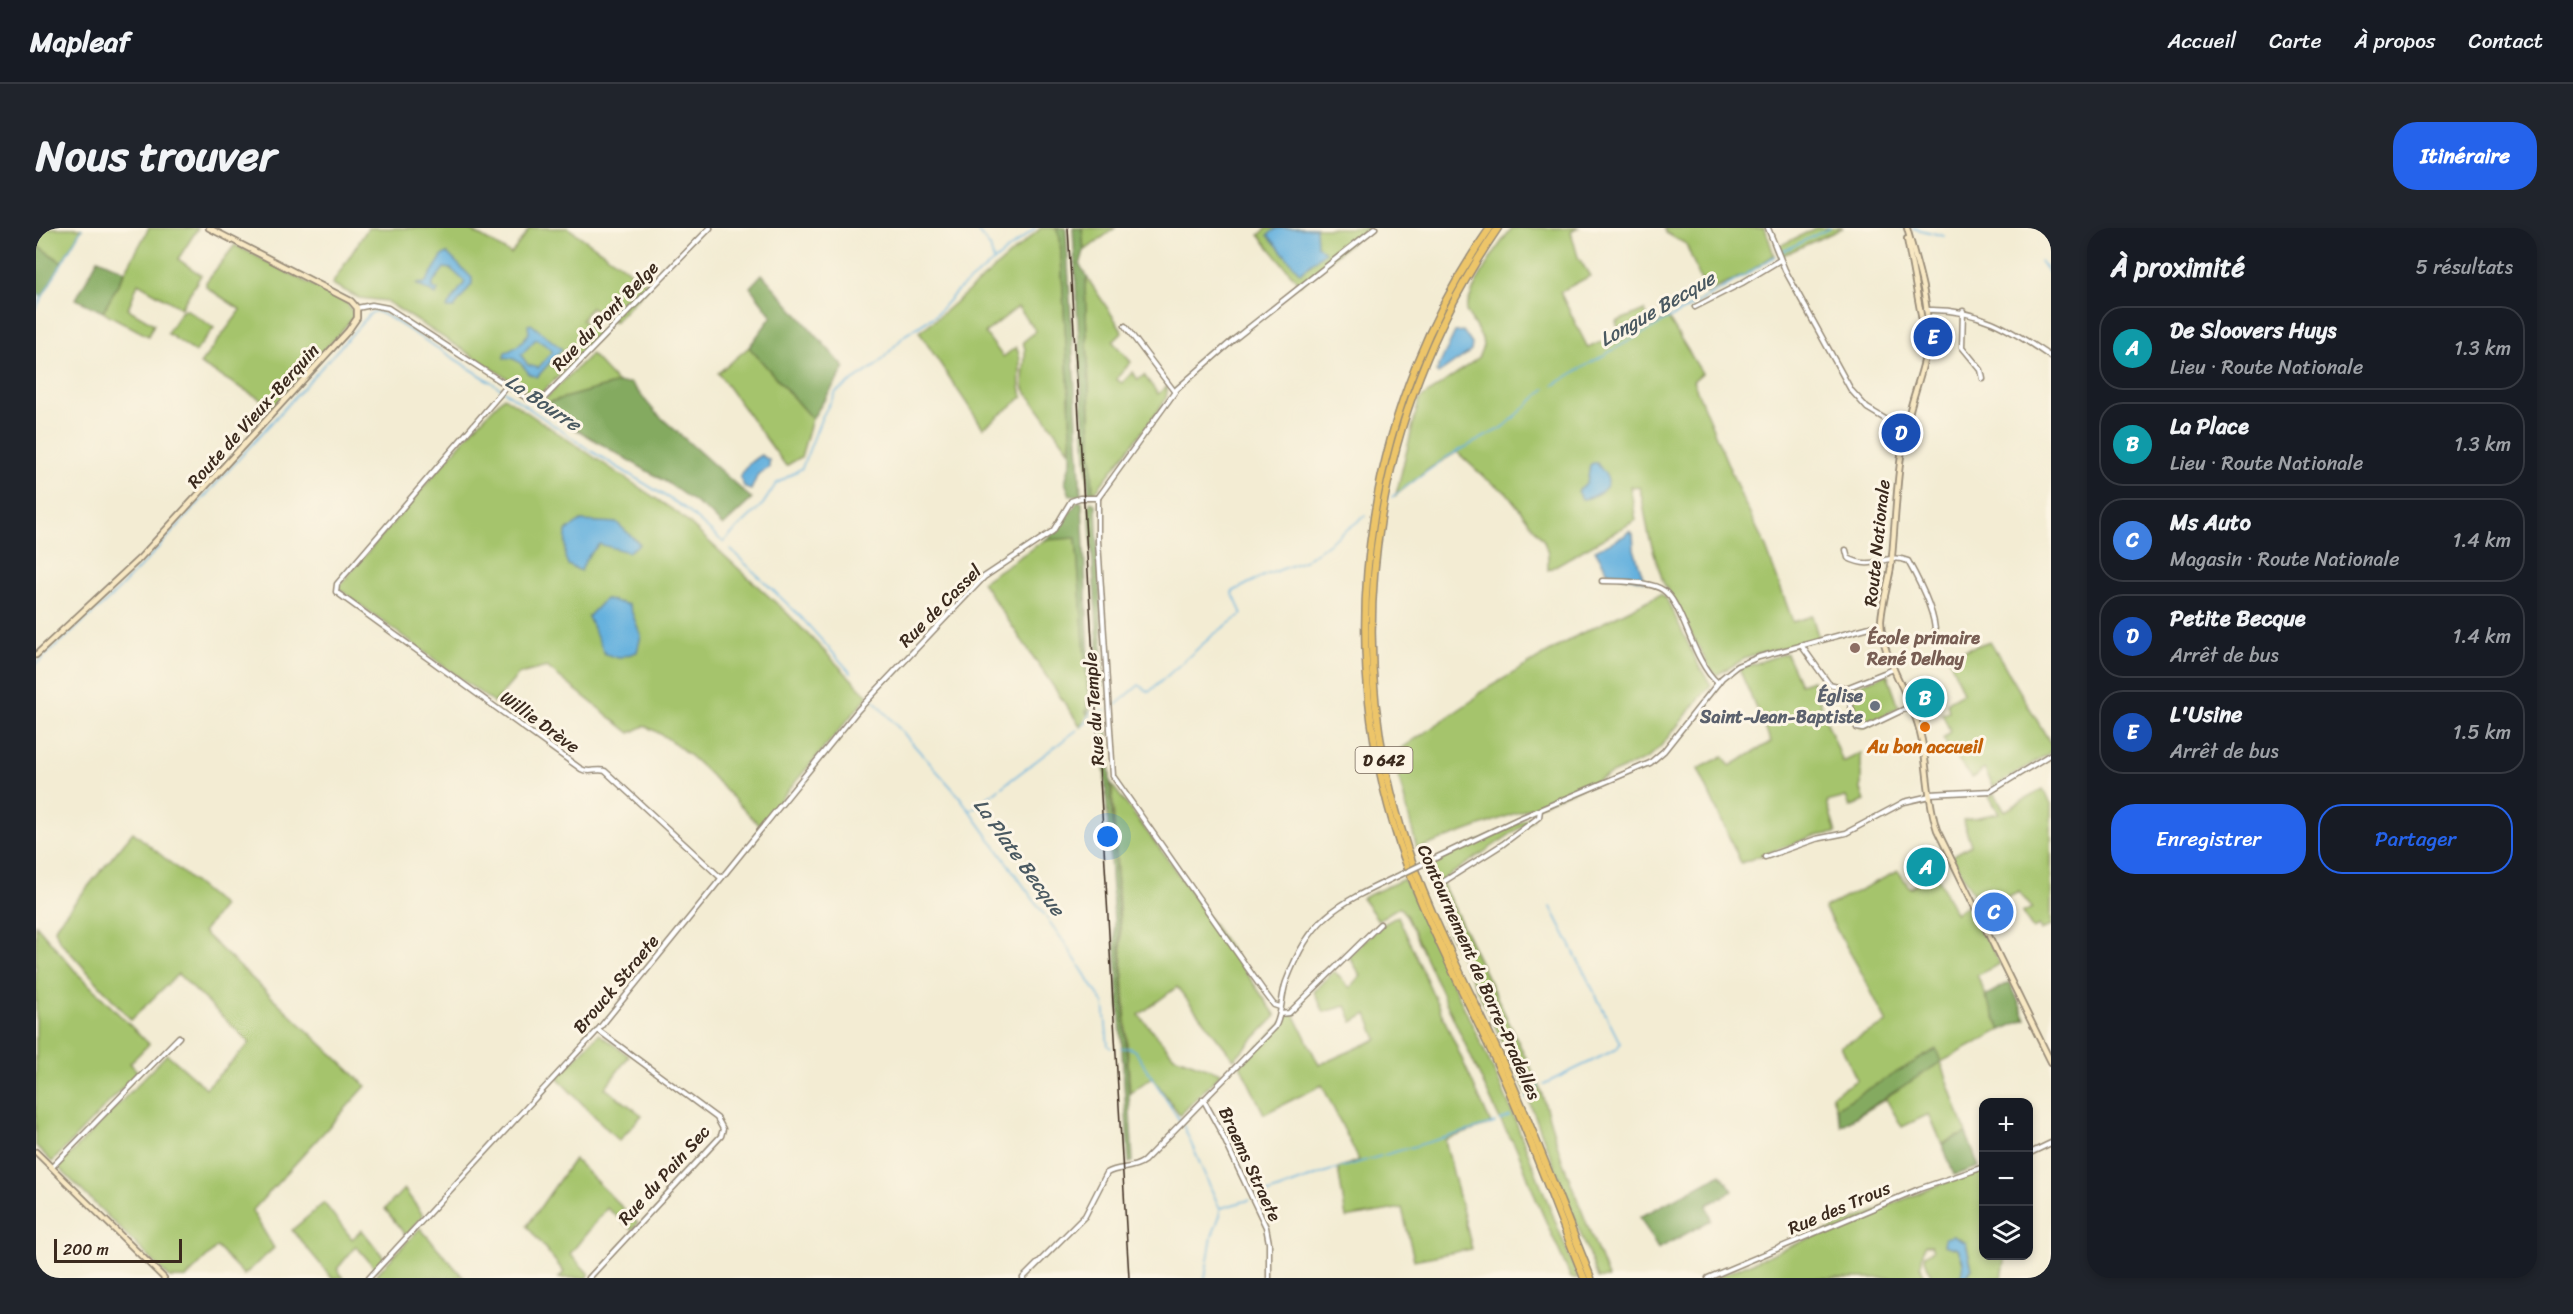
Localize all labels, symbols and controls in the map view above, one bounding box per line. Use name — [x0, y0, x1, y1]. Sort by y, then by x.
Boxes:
text: Mapleaf — [30, 17, 130, 66]
text: Accueil — [2168, 22, 2236, 60]
text: Carte — [2269, 22, 2322, 60]
text: À propos — [2355, 22, 2436, 60]
text: Contact — [2469, 22, 2543, 60]
text: Nous trouver — [36, 119, 276, 193]
button: Itinéraire — [2393, 122, 2537, 190]
text: À proximité — [2111, 244, 2245, 290]
text: 5 résultats — [2416, 250, 2513, 285]
street label: Rue du Pont Belge — [544, 253, 667, 379]
water label: Longue Becque — [1592, 260, 1724, 356]
text: De Sloovers Huys — [2170, 311, 2337, 350]
pin: E — [1914, 314, 1952, 360]
text: A — [2126, 331, 2139, 366]
text: 1.3 km — [2454, 331, 2511, 366]
street label: Route de Vieux-Berquin — [179, 336, 327, 496]
text: Lieu · Route Nationale — [2170, 350, 2363, 385]
water label: La Bourre — [498, 365, 589, 442]
text: La Place — [2170, 407, 2249, 446]
pin: D — [1882, 410, 1920, 456]
text: B — [2126, 427, 2139, 462]
text: 1.3 km — [2454, 427, 2511, 462]
text: Lieu · Route Nationale — [2170, 446, 2363, 481]
street label: Route Nationale — [1854, 478, 1900, 608]
text: Ms Auto — [2170, 503, 2251, 542]
text: C — [2126, 523, 2139, 558]
text: 1.4 km — [2453, 523, 2511, 558]
text: Magasin · Route Nationale — [2170, 542, 2400, 577]
street label: Rue de Cassel — [891, 556, 990, 655]
text: Petite Becque — [2170, 599, 2306, 638]
text: D — [2127, 619, 2138, 654]
text: 1.4 km — [2453, 619, 2511, 654]
place label: École primaire René Delhay — [1866, 622, 1980, 675]
text: Arrêt de bus — [2170, 638, 2279, 673]
marker: École primaire René Delhay — [1848, 641, 1862, 655]
street label: Rue du Temple — [1074, 651, 1114, 767]
pin: B — [1906, 676, 1944, 720]
place label: Église Saint-Jean-Baptiste — [1699, 680, 1864, 733]
street label: Willie Drève — [493, 682, 587, 762]
text: L'Usine — [2170, 695, 2242, 734]
marker: Église Saint-Jean-Baptiste — [1868, 699, 1882, 713]
text: E — [2127, 715, 2138, 750]
text: 1.5 km — [2453, 715, 2511, 750]
marker: Au bon accueil — [1918, 720, 1932, 734]
place label: Au bon accueil — [1866, 731, 1984, 763]
text: Arrêt de bus — [2170, 734, 2279, 769]
road number: D 642 — [1356, 747, 1412, 773]
water label: La Plate Becque — [964, 791, 1075, 925]
button: Enregistrer — [2111, 804, 2306, 874]
button: Partager — [2318, 804, 2513, 874]
your location — [1093, 822, 1122, 851]
street label: Contournement de Borre-Pradelles — [1408, 839, 1550, 1105]
pin: A — [1906, 844, 1946, 890]
pin: C — [1974, 890, 2014, 934]
street label: Brouck Straete — [565, 927, 668, 1041]
map controls — [1979, 1098, 2033, 1260]
button: + — [1979, 1098, 2033, 1152]
street label: Braems Straete — [1209, 1101, 1291, 1227]
street label: Rue du Pain Sec — [610, 1117, 718, 1233]
button: − — [1979, 1152, 2033, 1206]
street label: Rue des Trous — [1783, 1172, 1896, 1244]
button: layers — [1979, 1206, 2033, 1260]
text: 200 m — [63, 1235, 109, 1264]
scale bar — [54, 1236, 182, 1264]

